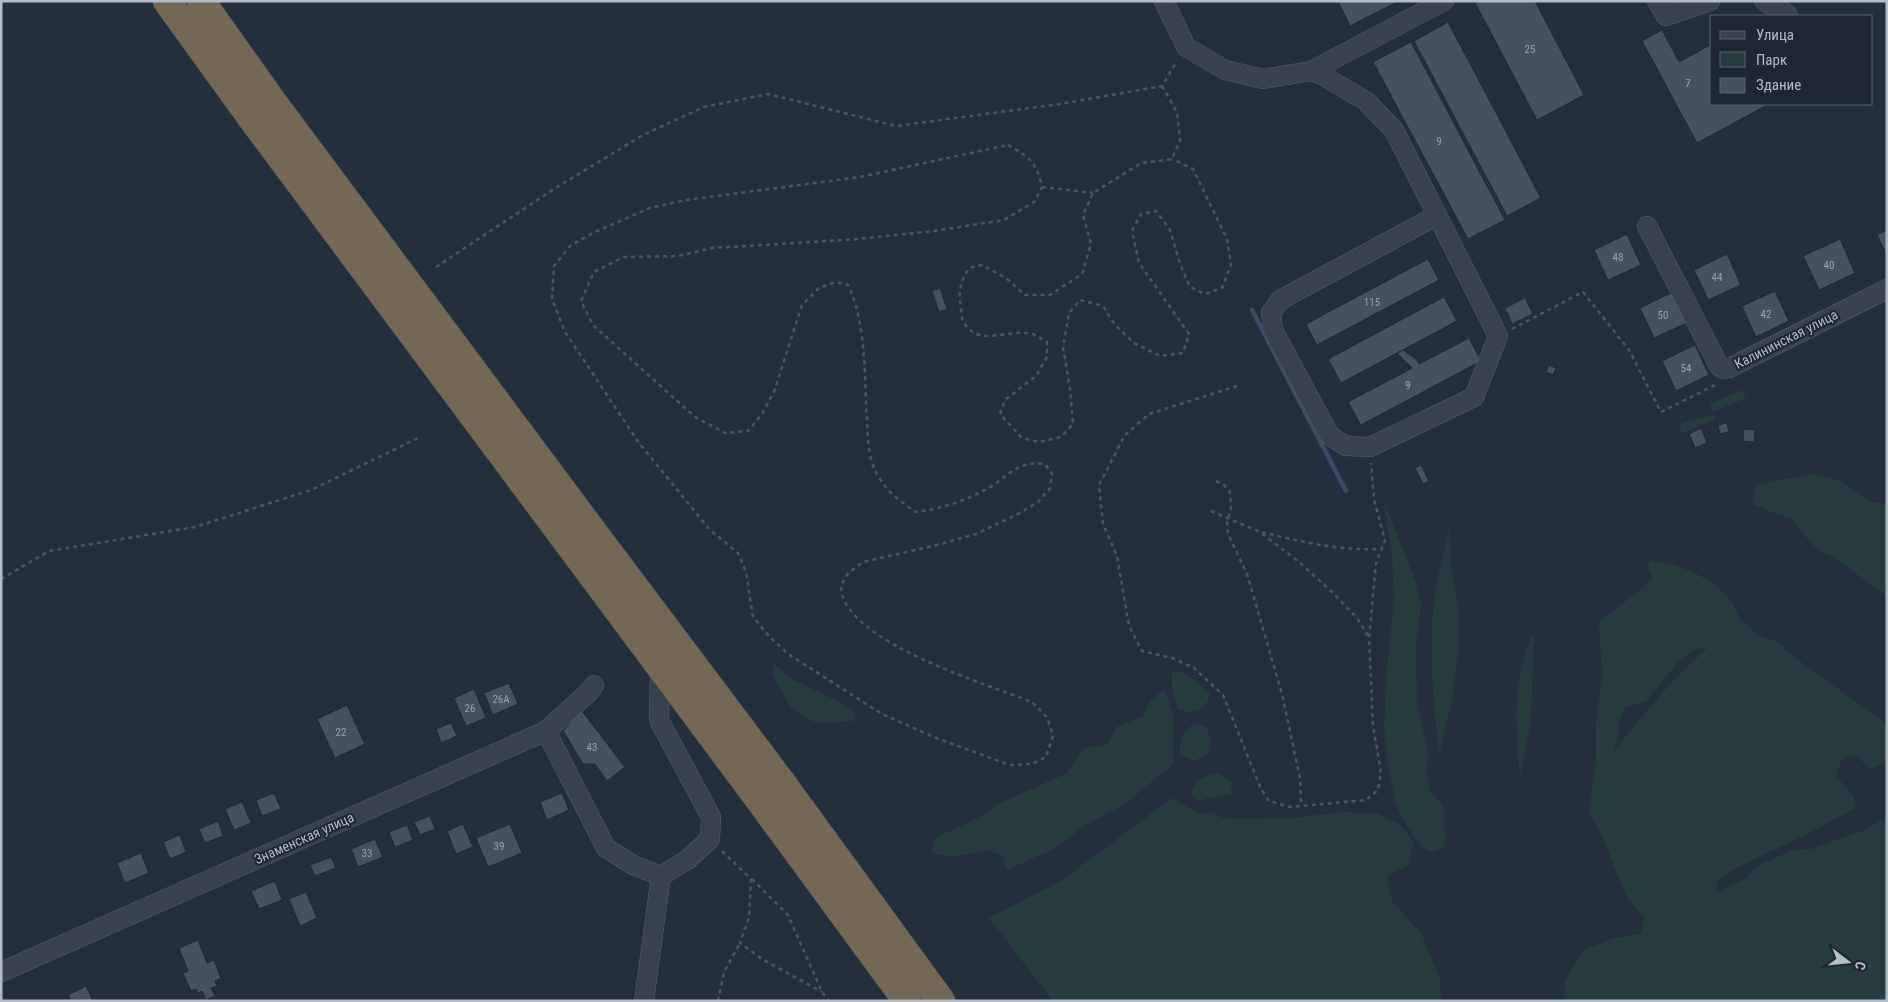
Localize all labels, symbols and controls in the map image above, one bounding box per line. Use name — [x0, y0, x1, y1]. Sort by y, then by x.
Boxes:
legend — [1710, 15, 1873, 105]
text: Улица — [1756, 26, 1794, 44]
house number: 25 — [1525, 43, 1535, 56]
text: Парк — [1756, 51, 1787, 69]
text: Здание — [1756, 76, 1801, 94]
house number: 7 — [1685, 77, 1691, 90]
house number: 9 — [1436, 135, 1442, 148]
house number: 48 — [1613, 251, 1623, 264]
house number: 40 — [1824, 259, 1834, 272]
house number: 44 — [1712, 271, 1723, 284]
house number: 115 — [1364, 296, 1380, 309]
street label: Калининская улица — [1732, 306, 1840, 372]
house number: 42 — [1761, 308, 1771, 321]
house number: 50 — [1658, 309, 1668, 322]
house number: 54 — [1681, 362, 1692, 375]
house number: 9 — [1405, 379, 1411, 392]
house number: 26А — [492, 693, 510, 706]
house number: 26 — [465, 702, 475, 715]
house number: 22 — [336, 726, 346, 739]
house number: 43 — [587, 741, 597, 754]
street label: Знаменская улица — [252, 809, 356, 867]
house number: 39 — [494, 840, 504, 853]
house number: 33 — [362, 847, 372, 860]
north arrow — [1823, 937, 1873, 987]
text: С — [1852, 960, 1869, 972]

